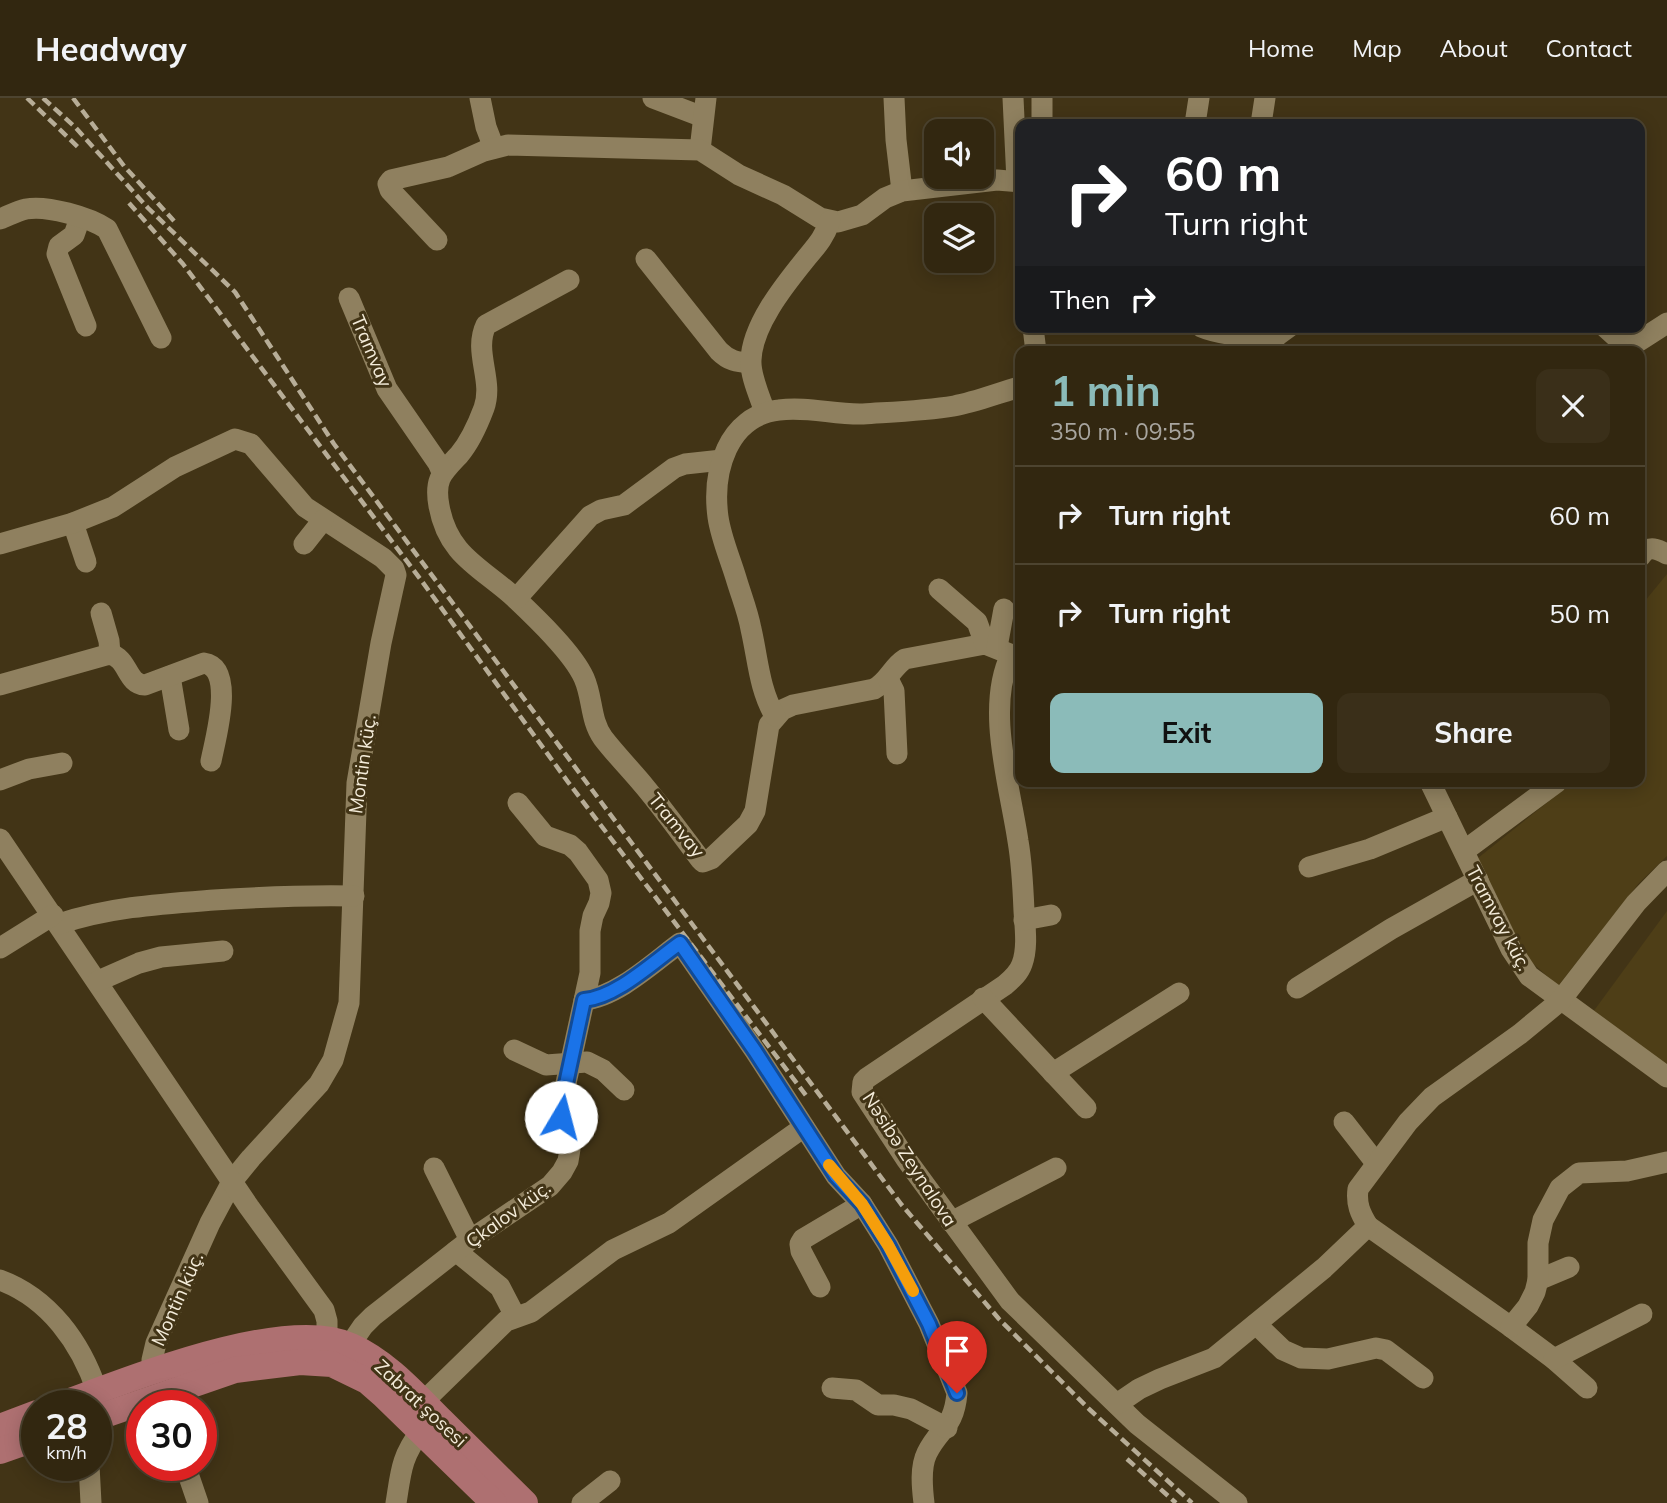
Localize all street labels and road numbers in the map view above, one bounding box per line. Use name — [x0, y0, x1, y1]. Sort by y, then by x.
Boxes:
street label: Tramvay — [346, 311, 398, 391]
street label: Montin küç. — [343, 713, 381, 815]
street label: Tramvay — [644, 788, 710, 862]
street label: Tramvay küç. — [1461, 861, 1537, 975]
street label: Nəsibə Zeynalova — [858, 1087, 962, 1231]
street label: Çkalov küç. — [461, 1175, 555, 1253]
street label: Montin küç. — [146, 1248, 208, 1350]
street label: Zabrat şosesi — [370, 1354, 472, 1452]

